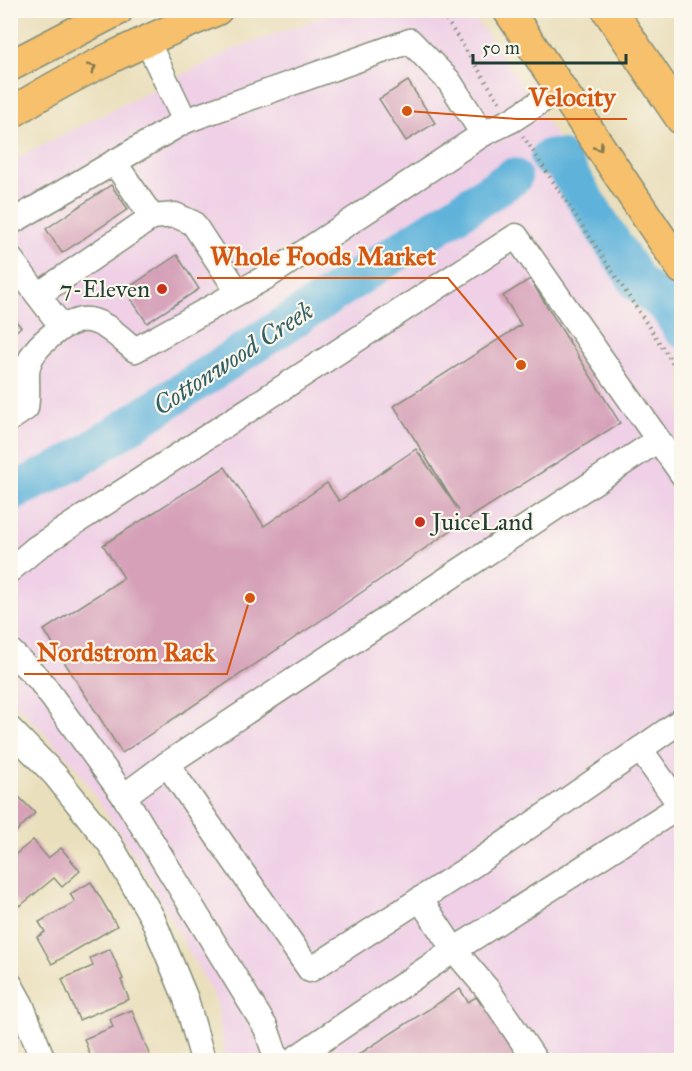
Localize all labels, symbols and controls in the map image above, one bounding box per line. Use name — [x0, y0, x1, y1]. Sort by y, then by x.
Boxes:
scale bar — [473, 27, 626, 65]
text: 50 m — [482, 37, 520, 59]
one-way arrow — [86, 64, 97, 76]
callout: Velocity — [517, 75, 627, 119]
text: Velocity — [528, 81, 617, 113]
one-way arrow — [592, 140, 603, 151]
callout: Whole Foods Market — [197, 234, 448, 278]
text: Whole Foods Market — [210, 240, 437, 272]
place label: 7-Eleven — [60, 274, 150, 304]
marker: 7-Eleven — [155, 282, 169, 296]
water label: Cottonwood Creek — [147, 294, 319, 422]
place label: JuiceLand — [429, 507, 533, 537]
marker: JuiceLand — [413, 515, 427, 529]
callout: Nordstrom Rack — [24, 630, 227, 674]
text: Nordstrom Rack — [37, 636, 216, 668]

